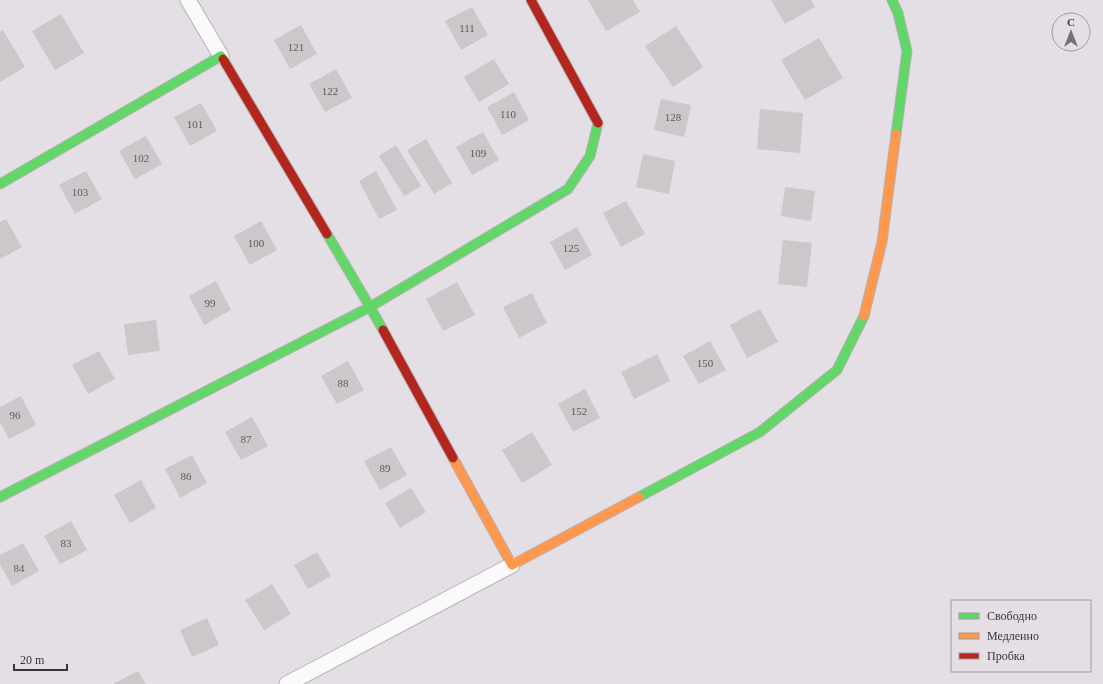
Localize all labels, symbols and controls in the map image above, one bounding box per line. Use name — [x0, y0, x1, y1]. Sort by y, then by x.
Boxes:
north arrow — [1051, 12, 1091, 52]
text: С — [1067, 16, 1075, 28]
house number: 111 — [459, 22, 475, 34]
house number: 121 — [288, 41, 304, 53]
house number: 122 — [322, 85, 338, 97]
house number: 110 — [500, 108, 517, 120]
house number: 128 — [665, 111, 682, 123]
house number: 101 — [187, 118, 203, 130]
house number: 109 — [470, 147, 487, 159]
house number: 102 — [133, 152, 149, 164]
house number: 103 — [72, 186, 89, 198]
house number: 100 — [248, 237, 265, 249]
house number: 125 — [563, 242, 580, 254]
house number: 99 — [205, 297, 216, 309]
house number: 150 — [697, 357, 714, 369]
house number: 88 — [338, 377, 349, 389]
house number: 152 — [571, 405, 587, 417]
house number: 96 — [10, 409, 21, 421]
house number: 87 — [241, 433, 252, 445]
house number: 89 — [380, 462, 391, 474]
house number: 86 — [181, 470, 192, 482]
house number: 83 — [61, 537, 72, 549]
house number: 84 — [14, 562, 25, 574]
legend — [951, 600, 1091, 672]
text: Свободно — [987, 609, 1037, 623]
text: Медленно — [987, 629, 1039, 643]
scale bar — [14, 646, 67, 672]
text: Пробка — [987, 649, 1025, 663]
text: 20 m — [20, 653, 45, 667]

